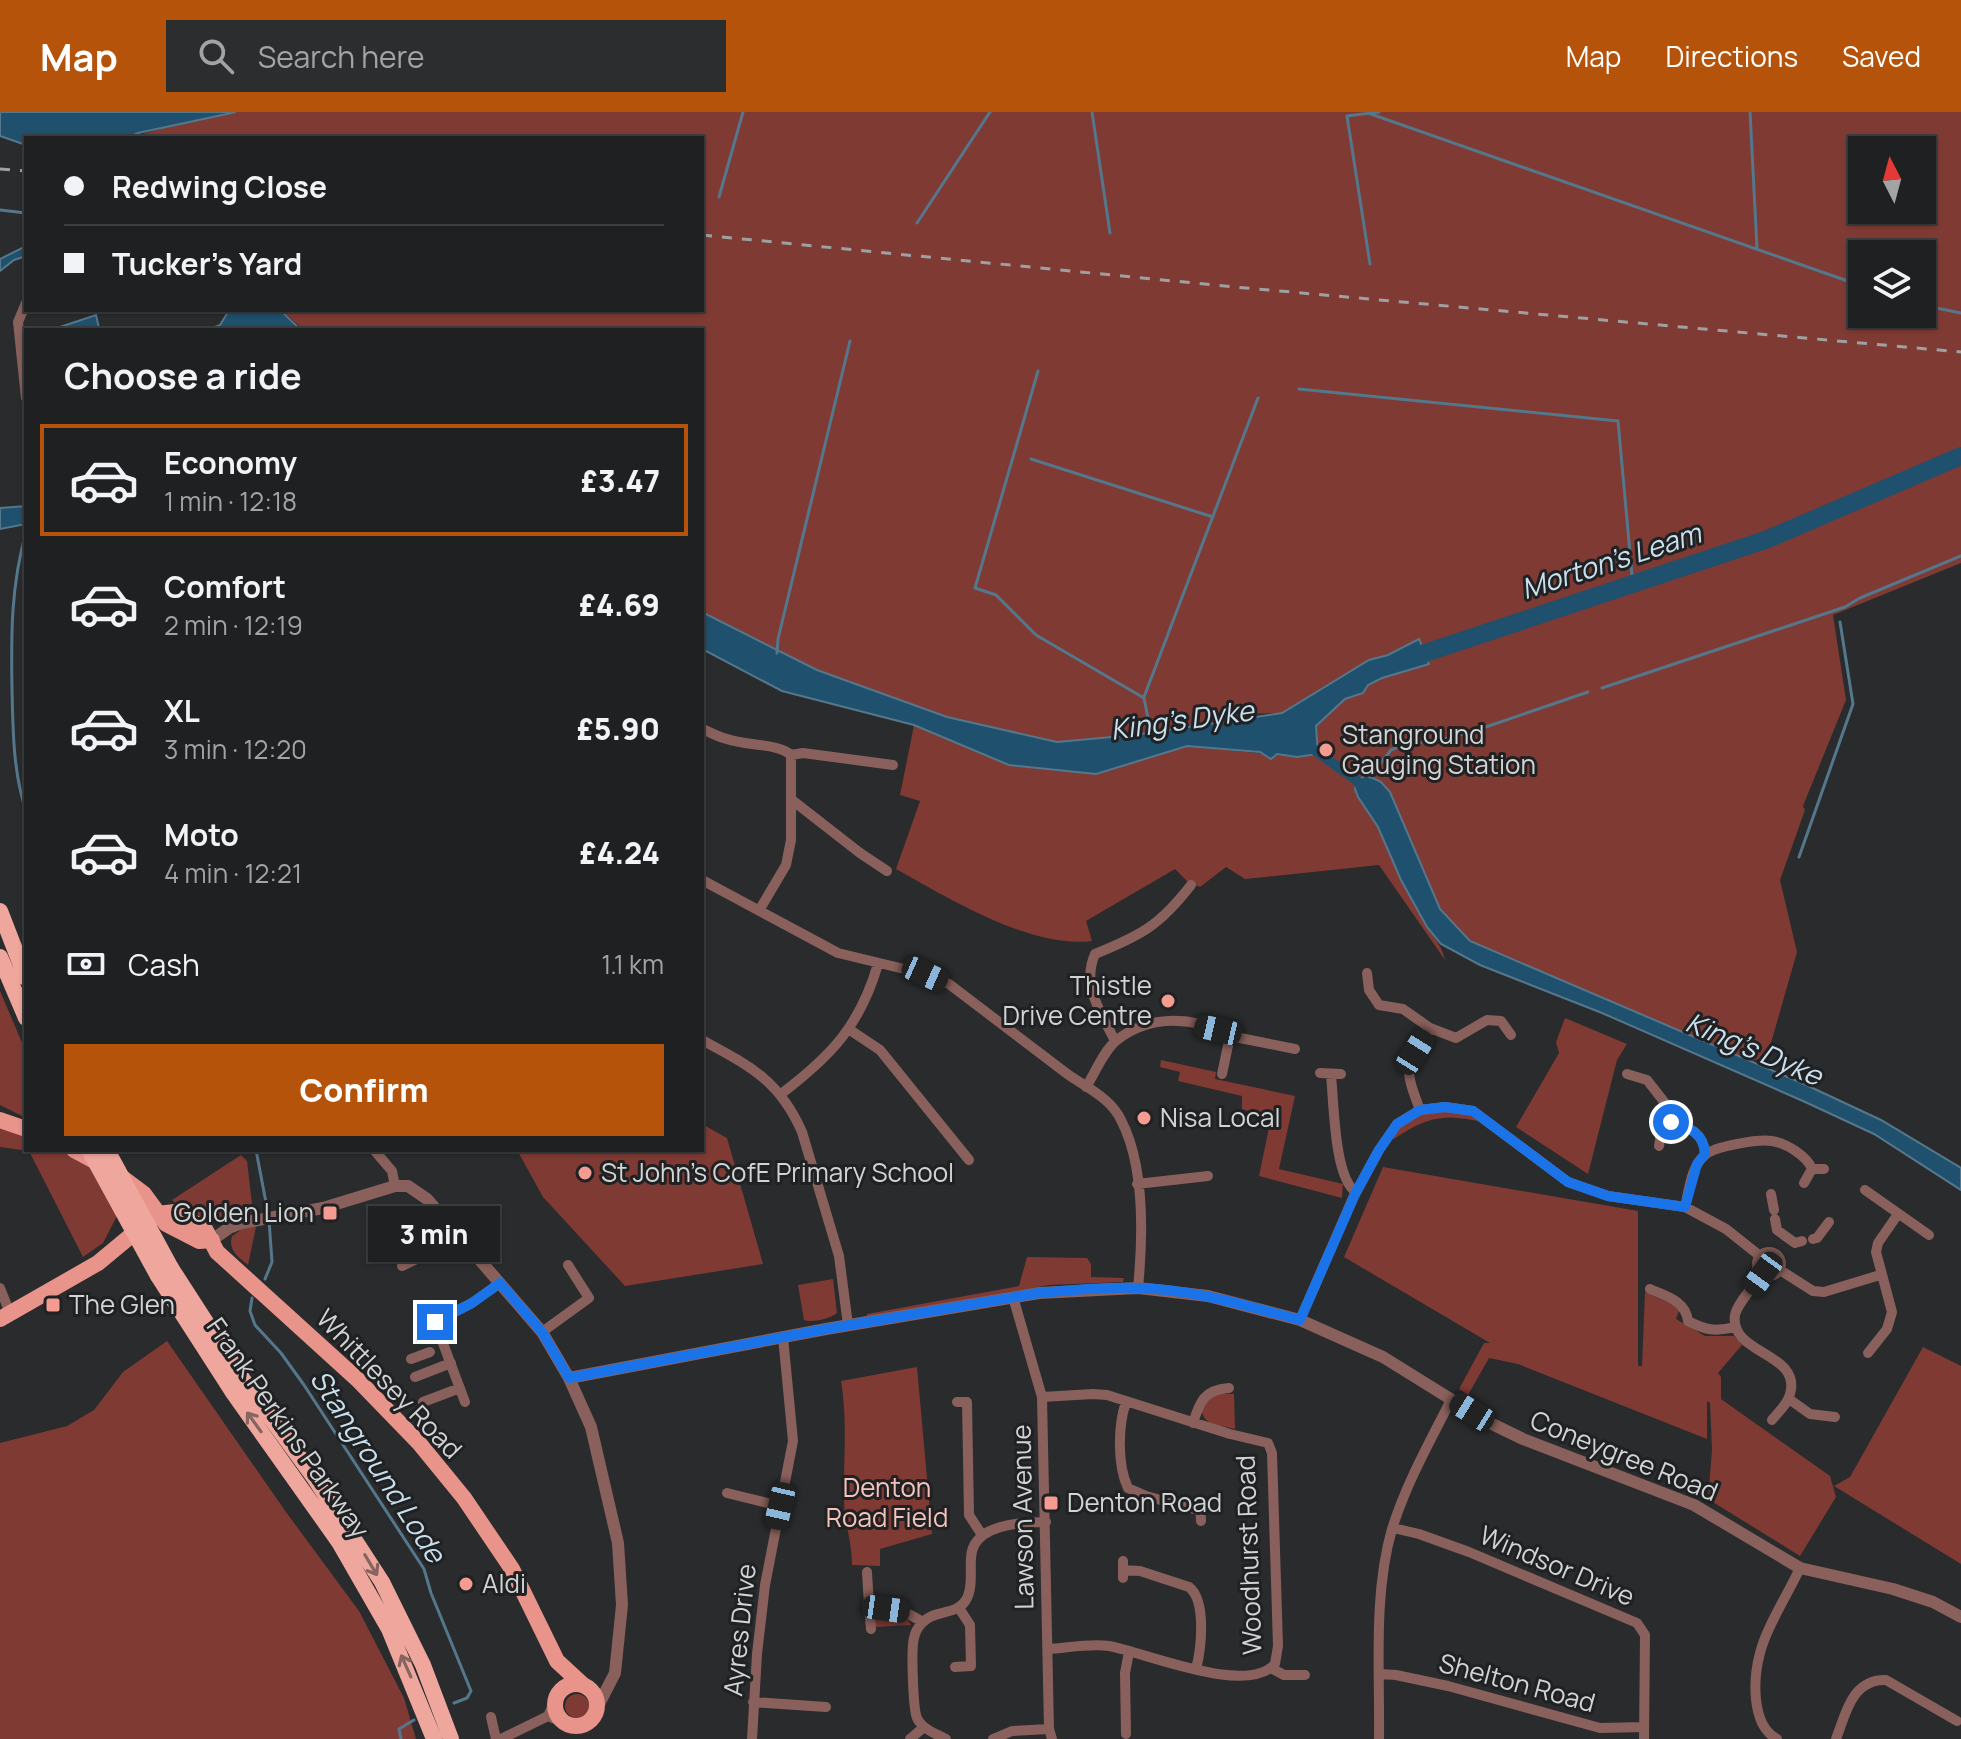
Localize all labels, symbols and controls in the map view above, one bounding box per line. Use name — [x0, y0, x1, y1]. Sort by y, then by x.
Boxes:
search box — [166, 20, 726, 92]
text: Map — [40, 30, 118, 82]
icon: search — [194, 34, 238, 78]
text: Search here — [258, 36, 425, 77]
text: Map — [1566, 37, 1621, 75]
text: Directions — [1665, 37, 1798, 75]
text: Saved — [1842, 37, 1921, 75]
north arrow — [1848, 136, 1936, 224]
map controls — [1848, 136, 1936, 328]
text: Redwing Close — [112, 166, 327, 207]
button: layers — [1848, 240, 1936, 328]
text: Tucker's Yard — [112, 243, 302, 284]
text: Choose a ride — [64, 351, 302, 400]
text: Economy — [164, 442, 297, 483]
icon: car — [68, 444, 140, 516]
text: £3.47 — [581, 460, 660, 501]
text: 1 min · 12:18 — [164, 483, 297, 519]
water label: Morton's Leam — [1516, 512, 1708, 607]
text: Comfort — [164, 566, 286, 607]
icon: car — [68, 568, 140, 640]
text: £4.69 — [579, 584, 660, 625]
text: 2 min · 12:19 — [164, 607, 303, 643]
text: XL — [164, 690, 200, 731]
water label: King's Dyke — [1108, 690, 1258, 748]
icon: car — [68, 692, 140, 764]
text: £5.90 — [577, 708, 660, 749]
place label: Stanground Gauging Station — [1342, 716, 1536, 782]
text: 3 min · 12:20 — [164, 731, 307, 767]
marker: Stanground Gauging Station — [1317, 741, 1335, 759]
text: Moto — [164, 814, 239, 855]
icon: car — [68, 816, 140, 888]
text: £4.24 — [579, 832, 660, 873]
text: 4 min · 12:21 — [164, 855, 302, 891]
icon: cash — [64, 942, 108, 986]
text: Cash — [128, 944, 200, 985]
text: 1.1 km — [601, 946, 664, 982]
car — [898, 953, 952, 995]
place label: Thistle Drive Centre — [1002, 967, 1152, 1033]
marker: Thistle Drive Centre — [1159, 992, 1177, 1010]
water label: King's Dyke — [1681, 1002, 1830, 1094]
car — [1192, 1013, 1244, 1047]
car — [1392, 1025, 1438, 1079]
button: Confirm — [64, 1044, 664, 1136]
place label: Nisa Local — [1160, 1099, 1281, 1135]
route start — [1653, 1104, 1689, 1140]
marker: Nisa Local — [1135, 1109, 1153, 1127]
place label: St John's CofE Primary School — [601, 1154, 954, 1190]
marker: St John's CofE Primary School — [576, 1164, 594, 1182]
place label: Golden Lion — [173, 1194, 314, 1230]
marker: Golden Lion — [321, 1204, 339, 1222]
callout: 3 min — [369, 1206, 501, 1262]
text: 3 min — [400, 1216, 468, 1252]
car — [1739, 1248, 1787, 1300]
place label: The Glen — [69, 1286, 175, 1322]
marker: The Glen — [44, 1296, 62, 1314]
street label: Whittlesey Road — [309, 1300, 471, 1466]
route end — [417, 1304, 453, 1340]
street label: Frank Perkins Parkway — [199, 1310, 379, 1545]
water label: Stanground Lode — [302, 1362, 456, 1571]
car — [1445, 1389, 1499, 1435]
street label: Coneygree Road — [1525, 1401, 1724, 1509]
one-way arrow — [246, 1412, 263, 1434]
street label: Lawson Avenue — [1002, 1424, 1042, 1610]
street label: Woodhurst Road — [1227, 1455, 1269, 1655]
park label: Denton Road Field — [826, 1469, 948, 1535]
car — [763, 1480, 797, 1532]
place label: Denton Road — [1067, 1484, 1222, 1520]
marker: Denton Road — [1042, 1494, 1060, 1512]
street label: Windsor Drive — [1474, 1516, 1640, 1614]
one-way arrow — [364, 1553, 380, 1576]
street label: Ayres Drive — [714, 1562, 764, 1698]
place label: Aldi — [482, 1565, 526, 1601]
marker: Aldi — [457, 1575, 475, 1593]
car — [861, 1594, 911, 1624]
street label: Shelton Road — [1435, 1644, 1599, 1720]
one-way arrow — [397, 1655, 412, 1679]

